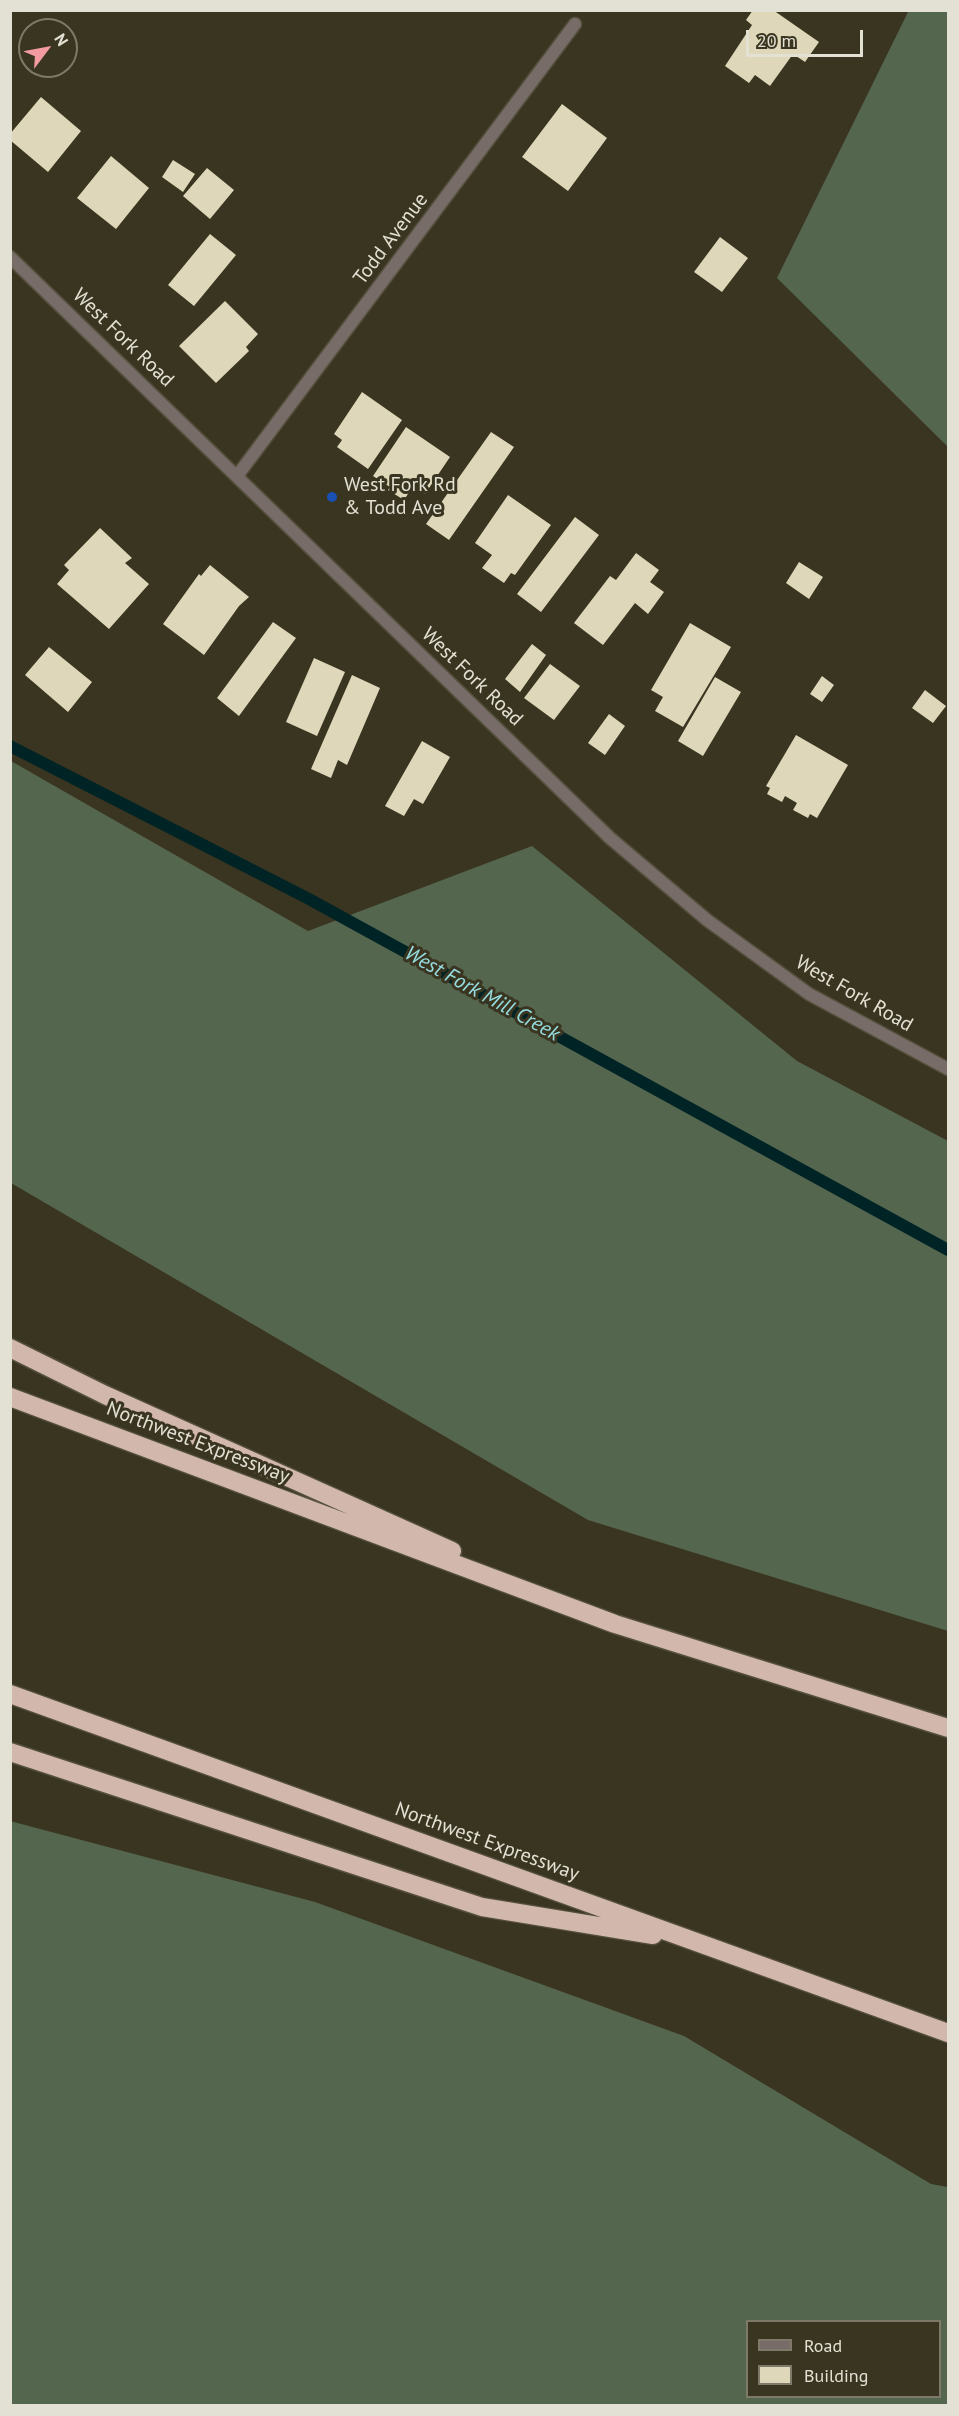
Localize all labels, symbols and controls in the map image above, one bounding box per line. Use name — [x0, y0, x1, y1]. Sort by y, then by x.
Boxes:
north arrow — [18, 18, 78, 78]
scale bar — [749, 18, 866, 56]
text: 20 m — [757, 29, 796, 52]
text: N — [50, 30, 73, 49]
street label: Todd Avenue — [349, 188, 433, 290]
street label: West Fork Road — [67, 284, 179, 392]
place label: West Fork Rd & Todd Ave — [344, 473, 456, 520]
marker: West Fork Rd & Todd Ave — [325, 490, 339, 504]
street label: West Fork Road — [416, 623, 528, 731]
water label: West Fork Mill Creek — [400, 941, 564, 1047]
street label: West Fork Road — [791, 951, 917, 1037]
street label: Northwest Expressway — [103, 1397, 293, 1489]
street label: Northwest Expressway — [392, 1798, 582, 1886]
legend — [746, 2320, 941, 2398]
text: Road — [804, 2334, 842, 2357]
text: Building — [804, 2364, 868, 2387]

